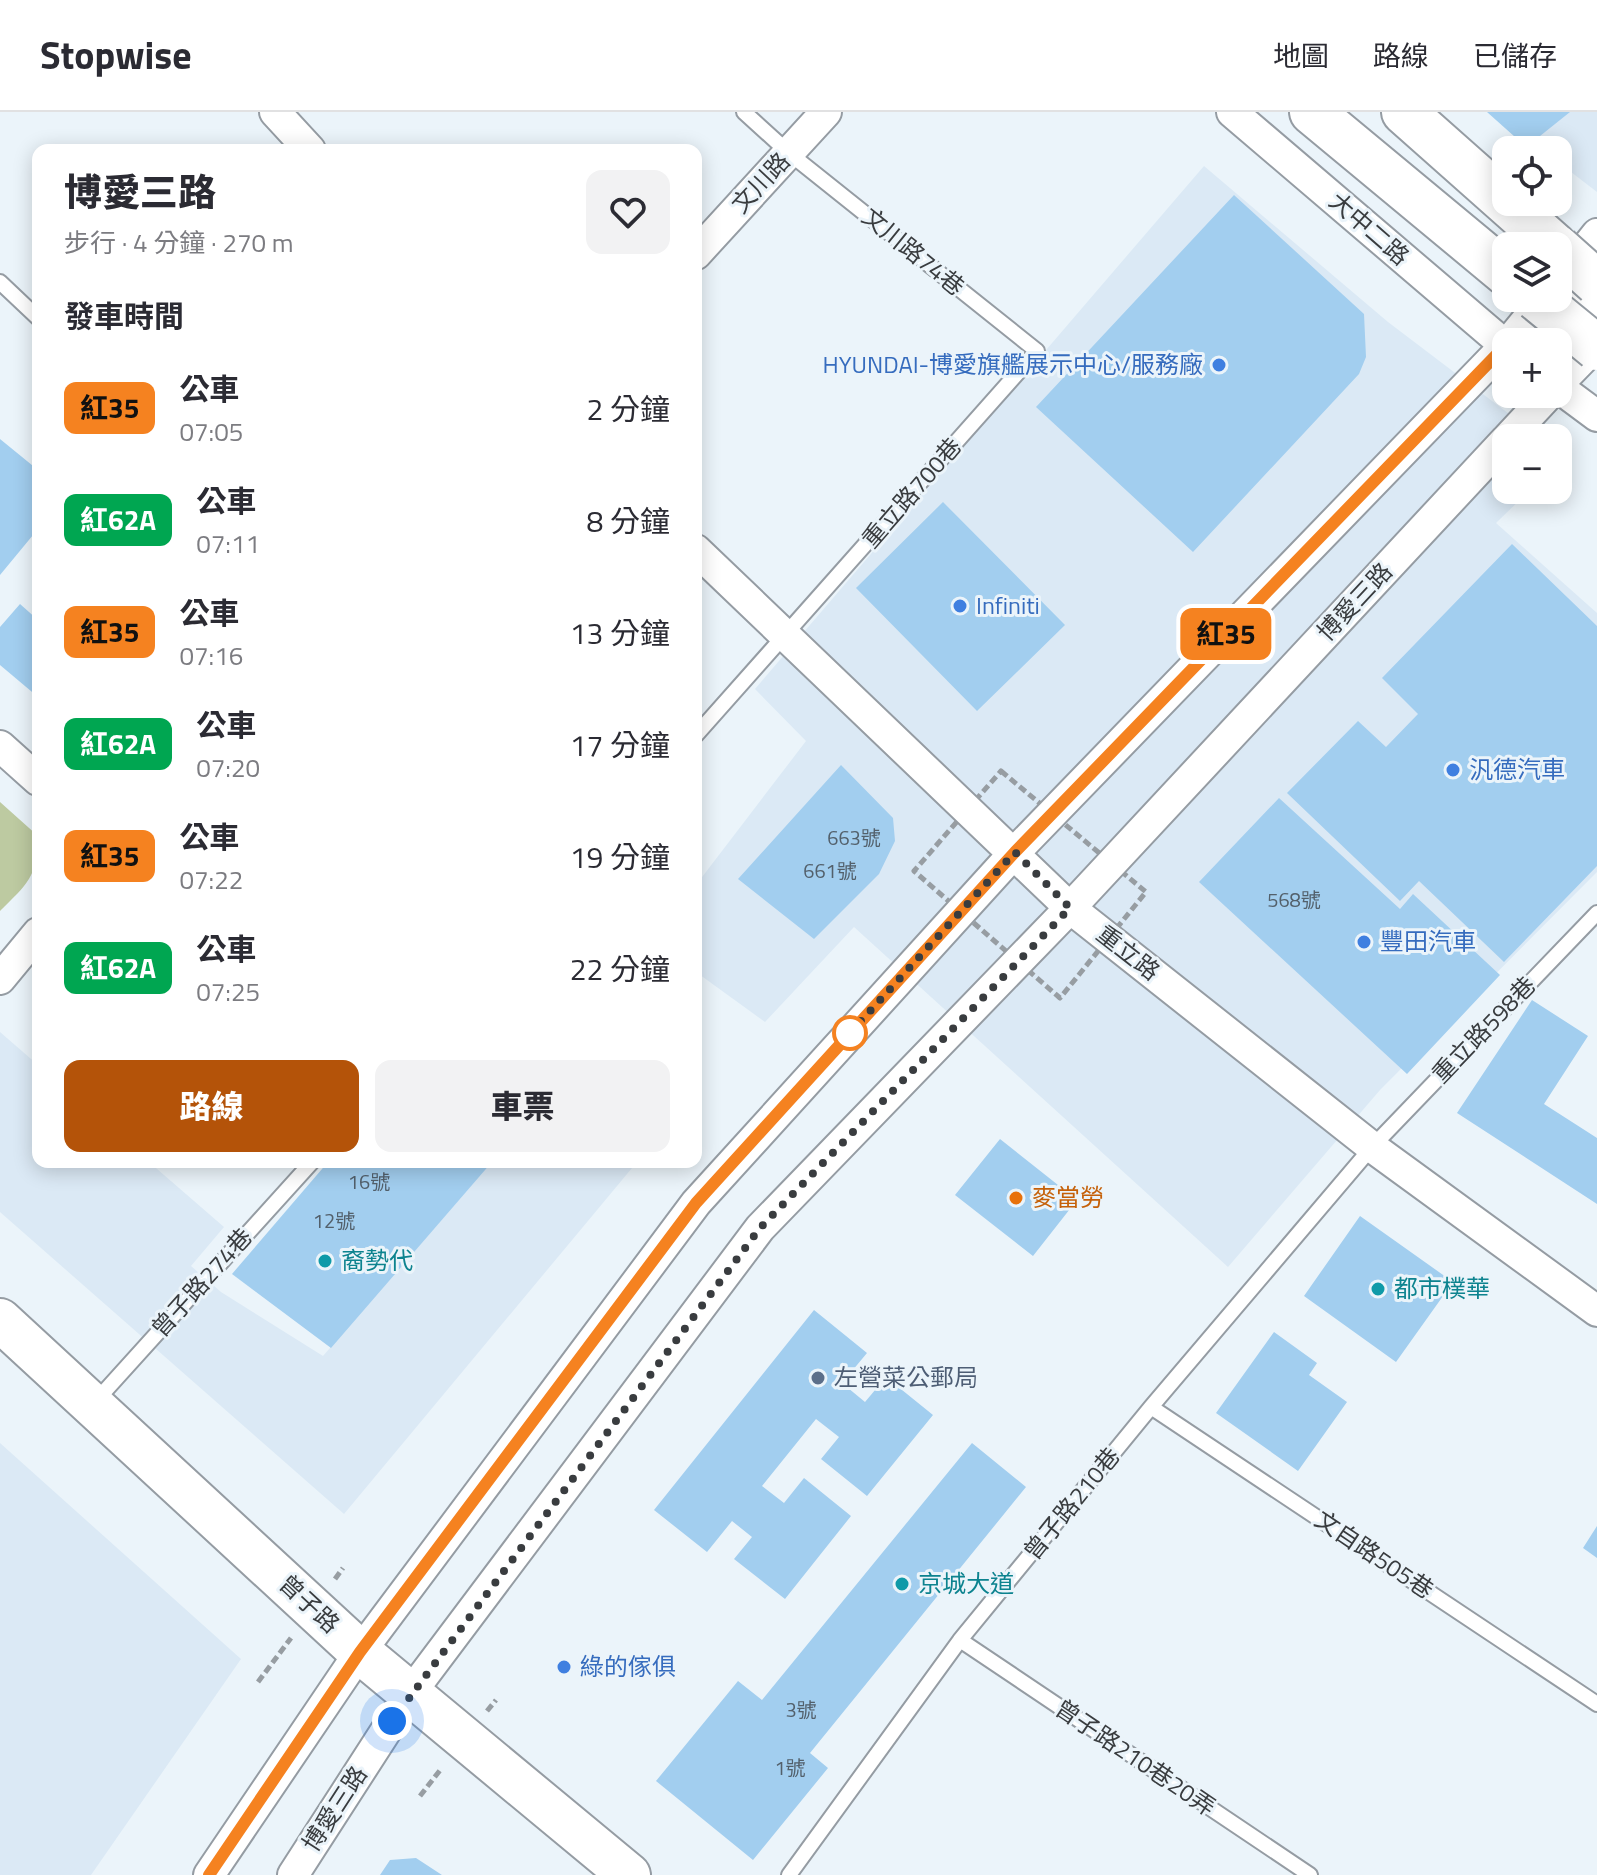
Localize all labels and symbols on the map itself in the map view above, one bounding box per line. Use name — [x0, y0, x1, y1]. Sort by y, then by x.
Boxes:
street label: 文川路 — [723, 144, 798, 221]
street label: 大中二路 — [1322, 183, 1418, 273]
street label: 文川路74巷 — [855, 199, 973, 304]
place label: HYUNDAI-博愛旗艦展示中心/服務廠 — [822, 346, 1203, 382]
marker: HYUNDAI-博愛旗艦展示中心/服務廠 — [1210, 356, 1228, 374]
street label: 重立路700巷 — [853, 429, 970, 556]
street label: 博愛三路 — [1308, 554, 1400, 649]
place label: Infiniti — [976, 587, 1040, 623]
marker: Infiniti — [951, 597, 969, 615]
line badge: 紅35 — [1180, 608, 1272, 660]
place label: 汎德汽車 — [1469, 751, 1565, 787]
marker: 汎德汽車 — [1444, 761, 1462, 779]
house number: 663號 — [827, 822, 881, 853]
house number: 661號 — [803, 855, 857, 886]
house number: 568號 — [1267, 884, 1321, 915]
street label: 重立路 — [1089, 916, 1168, 989]
place label: 豐田汽車 — [1380, 923, 1476, 959]
marker: 豐田汽車 — [1355, 933, 1373, 951]
street label: 重立路598巷 — [1423, 968, 1544, 1091]
unlabelled marker — [833, 1016, 867, 1050]
house number: 16號 — [348, 1166, 390, 1197]
place label: 麥當勞 — [1032, 1179, 1104, 1215]
marker: 麥當勞 — [1007, 1189, 1025, 1207]
house number: 12號 — [313, 1205, 355, 1236]
street label: 曾子路274巷 — [142, 1220, 260, 1345]
place label: 裔勢代 — [341, 1242, 413, 1278]
marker: 裔勢代 — [316, 1252, 334, 1270]
place label: 都市樸華 — [1394, 1270, 1490, 1306]
marker: 都市樸華 — [1369, 1280, 1387, 1298]
place label: 左營菜公郵局 — [834, 1359, 978, 1395]
marker: 左營菜公郵局 — [809, 1369, 827, 1387]
street label: 曾子路210巷 — [1014, 1439, 1128, 1568]
street label: 文自路505巷 — [1308, 1501, 1441, 1607]
place label: 京城大道 — [918, 1565, 1014, 1601]
street label: 曾子路 — [271, 1566, 348, 1641]
marker: 京城大道 — [893, 1575, 911, 1593]
place label: 綠的傢俱 — [580, 1648, 676, 1684]
marker: 綠的傢俱 — [555, 1658, 573, 1676]
street label: 曾子路210巷20弄 — [1048, 1690, 1223, 1824]
house number: 3號 — [785, 1694, 817, 1725]
your location — [372, 1701, 412, 1741]
house number: 1號 — [774, 1752, 806, 1783]
street label: 博愛三路 — [293, 1758, 375, 1859]

